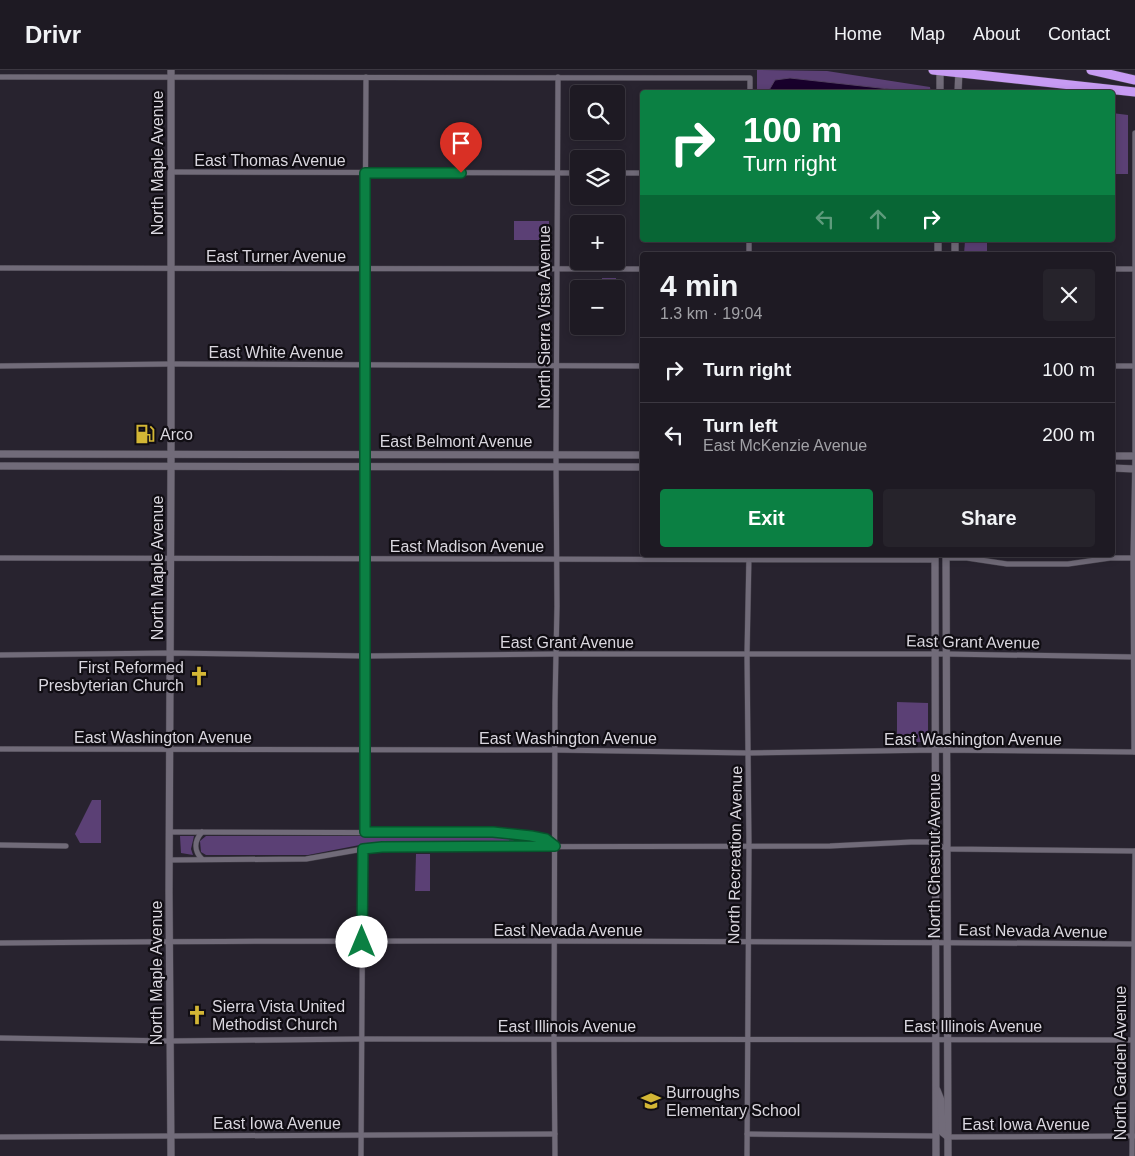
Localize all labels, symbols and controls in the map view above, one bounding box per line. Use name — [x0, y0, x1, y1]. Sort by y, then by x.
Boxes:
text: Drivr — [25, 21, 81, 48]
text: Home — [834, 24, 882, 44]
text: Map — [910, 24, 945, 44]
text: About — [973, 24, 1020, 44]
text: Contact — [1048, 24, 1110, 44]
map controls — [570, 85, 625, 335]
button: search — [570, 85, 625, 140]
street label: North Maple Avenue — [149, 91, 166, 235]
icon: right — [660, 110, 725, 175]
text: 100 m — [743, 110, 842, 149]
pin — [440, 122, 482, 173]
icon: arrive — [447, 129, 475, 157]
button: layers — [570, 150, 625, 205]
text: Turn right — [743, 151, 836, 176]
street label: East Thomas Avenue — [194, 152, 346, 169]
icon: left — [811, 205, 839, 233]
icon: ahead — [864, 205, 892, 233]
icon: right — [917, 205, 945, 233]
button: + — [570, 215, 625, 270]
street label: North Sierra Vista Avenue — [536, 225, 553, 409]
street label: East Turner Avenue — [206, 248, 346, 265]
text: 4 min — [660, 269, 738, 302]
button: close — [1043, 269, 1095, 321]
button: − — [570, 280, 625, 335]
text: 1.3 km · 19:04 — [660, 305, 762, 322]
street label: East White Avenue — [209, 344, 344, 361]
icon: right — [660, 356, 688, 384]
text: Turn right — [703, 359, 791, 380]
text: 100 m — [1042, 359, 1095, 380]
text: Turn left — [703, 415, 778, 436]
icon: left — [660, 421, 688, 449]
fuel station icon: Arco — [134, 423, 156, 445]
text: 200 m — [1042, 424, 1095, 445]
place label: Arco — [160, 426, 193, 443]
street label: East Belmont Avenue — [380, 433, 532, 450]
text: East McKenzie Avenue — [703, 437, 867, 454]
button: Exit — [660, 489, 873, 547]
button: Share — [883, 489, 1095, 547]
street label: North Maple Avenue — [149, 496, 166, 640]
street label: East Madison Avenue — [390, 538, 544, 555]
street label: East Grant Avenue — [906, 632, 1040, 652]
street label: East Grant Avenue — [500, 634, 634, 651]
place label: First Reformed Presbyterian Church — [38, 659, 184, 694]
church icon: First Reformed Presbyterian Church — [188, 665, 210, 687]
street label: East Washington Avenue — [74, 729, 252, 746]
street label: East Washington Avenue — [479, 730, 657, 747]
street label: East Washington Avenue — [884, 731, 1062, 748]
street label: North Recreation Avenue — [725, 766, 745, 944]
street label: North Chestnut Avenue — [926, 773, 943, 939]
street label: North Maple Avenue — [148, 901, 165, 1045]
position arrow — [335, 915, 387, 967]
street label: East Nevada Avenue — [958, 921, 1108, 941]
street label: East Nevada Avenue — [493, 922, 643, 939]
street label: North Garden Avenue — [1112, 986, 1129, 1140]
place label: Sierra Vista United Methodist Church — [212, 998, 345, 1033]
church icon: Sierra Vista United Methodist Church — [186, 1004, 208, 1026]
street label: East Illinois Avenue — [498, 1018, 636, 1035]
street label: East Illinois Avenue — [904, 1018, 1042, 1035]
place label: Burroughs Elementary School — [666, 1084, 800, 1119]
school or university icon: Burroughs Elementary School — [640, 1090, 662, 1112]
street label: East Iowa Avenue — [213, 1115, 341, 1132]
street label: East Iowa Avenue — [962, 1116, 1090, 1133]

